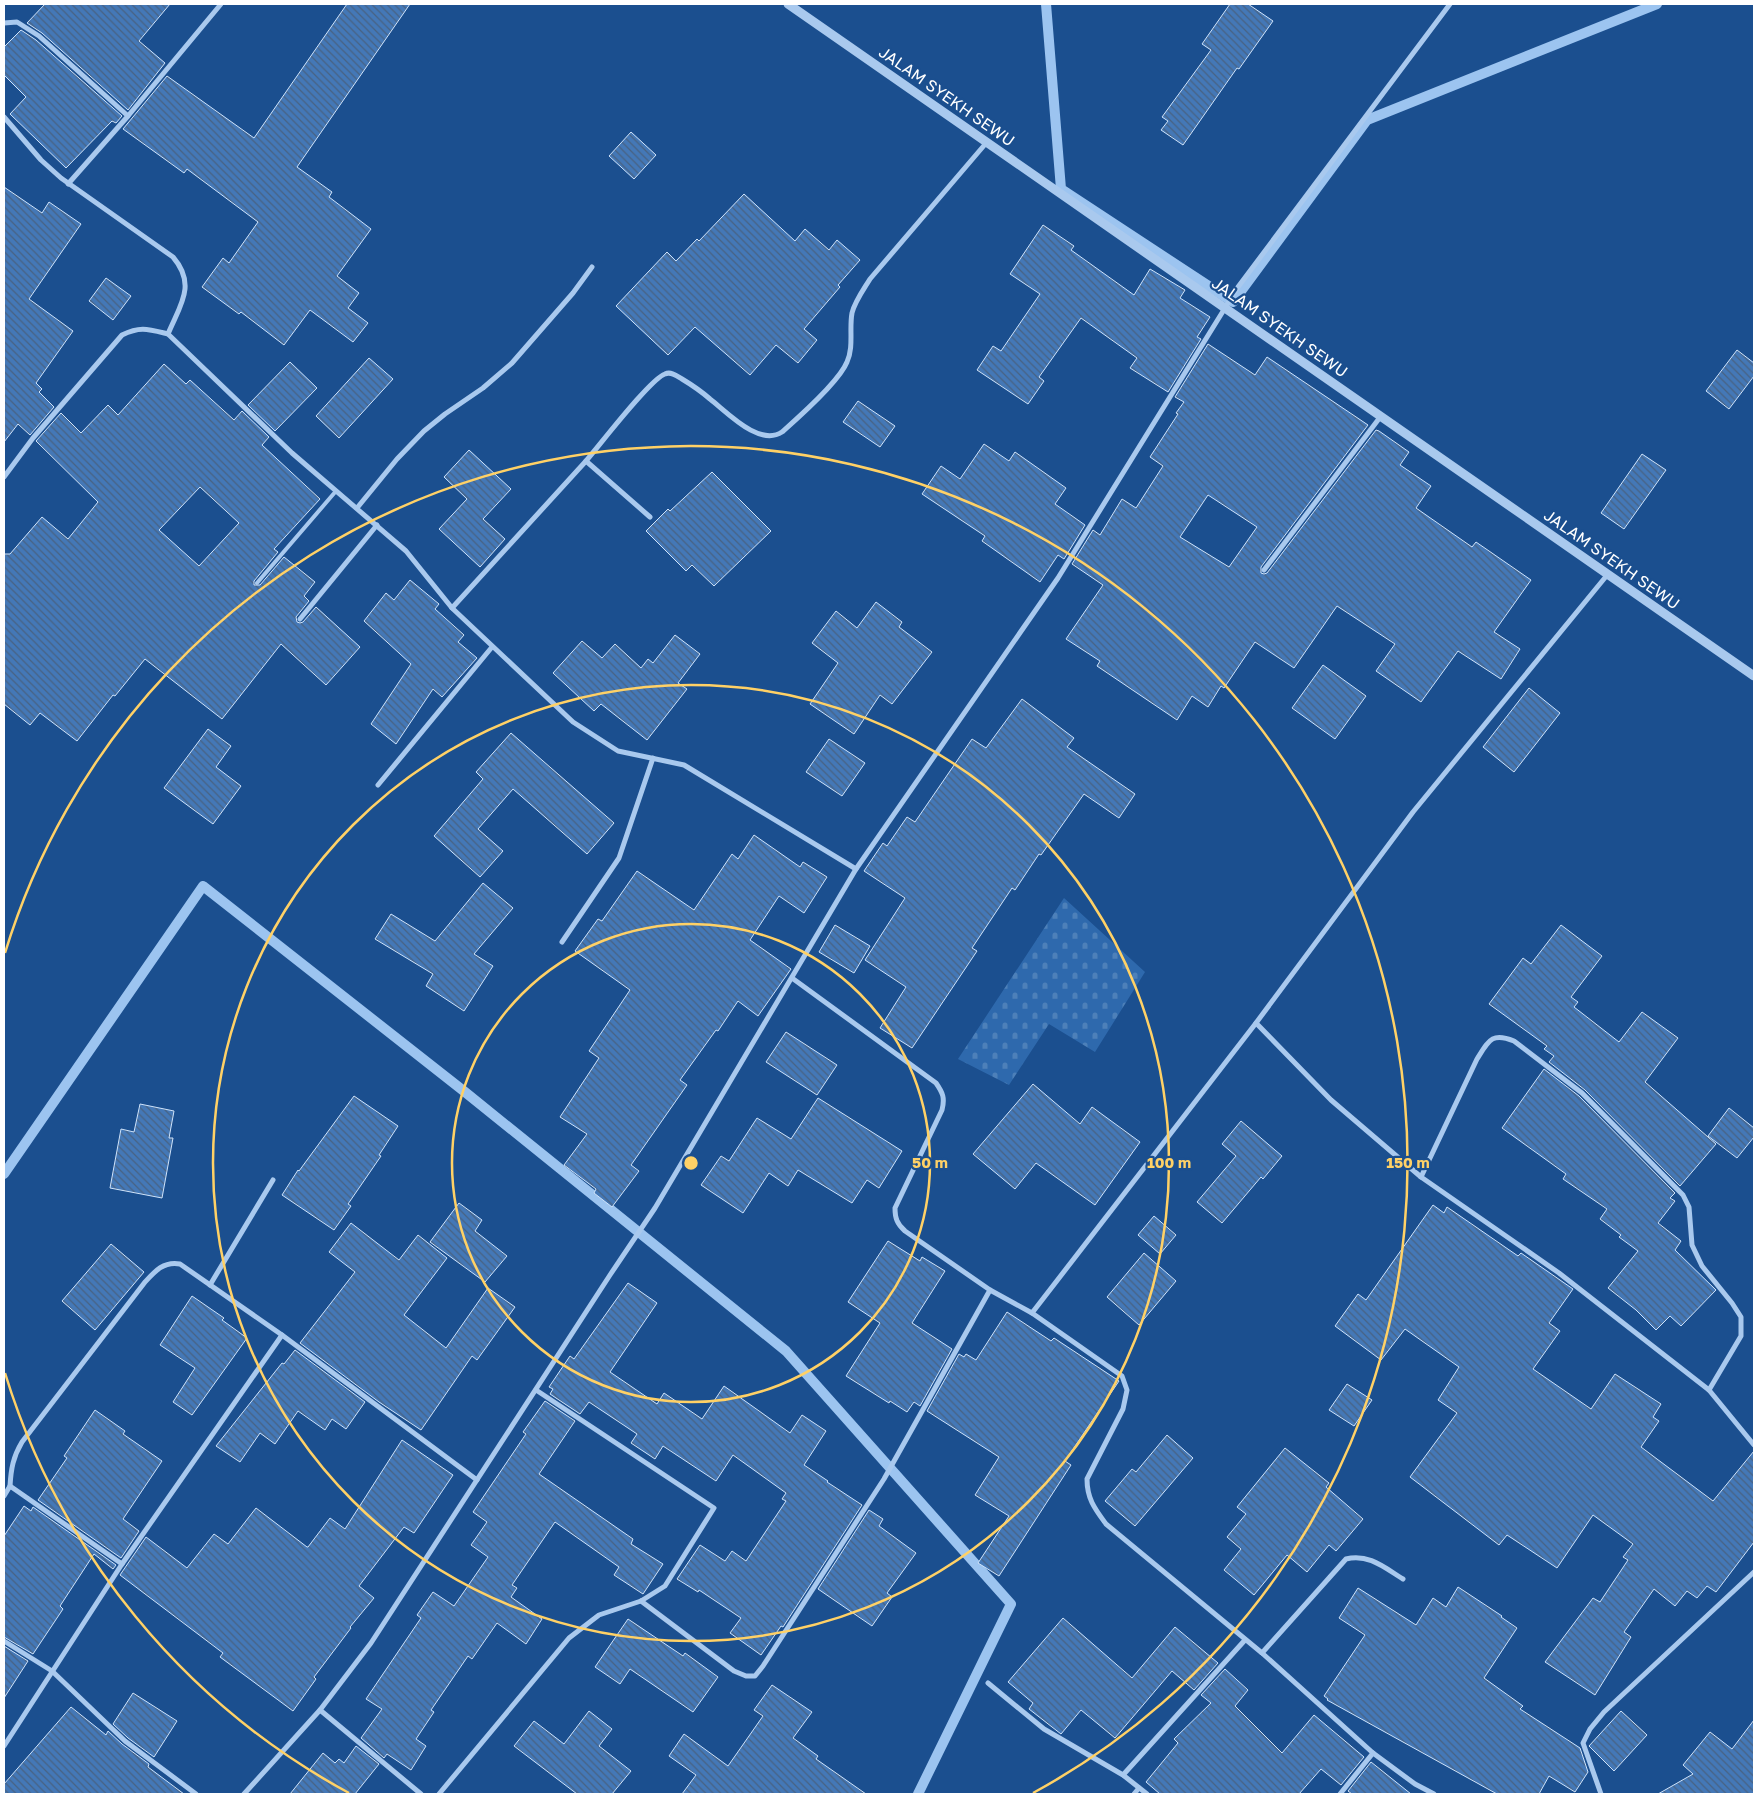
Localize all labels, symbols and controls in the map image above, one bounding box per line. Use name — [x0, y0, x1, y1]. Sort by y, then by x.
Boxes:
street label: JALAM SYEKH SEWU — [875, 42, 1019, 150]
street label: JALAM SYEKH SEWU — [1208, 273, 1352, 381]
street label: JALAM SYEKH SEWU — [1540, 505, 1684, 613]
text: 50 m — [912, 1153, 948, 1171]
text: 100 m — [1147, 1153, 1191, 1171]
text: 150 m — [1386, 1153, 1430, 1171]
centre of rings — [682, 1154, 700, 1172]

